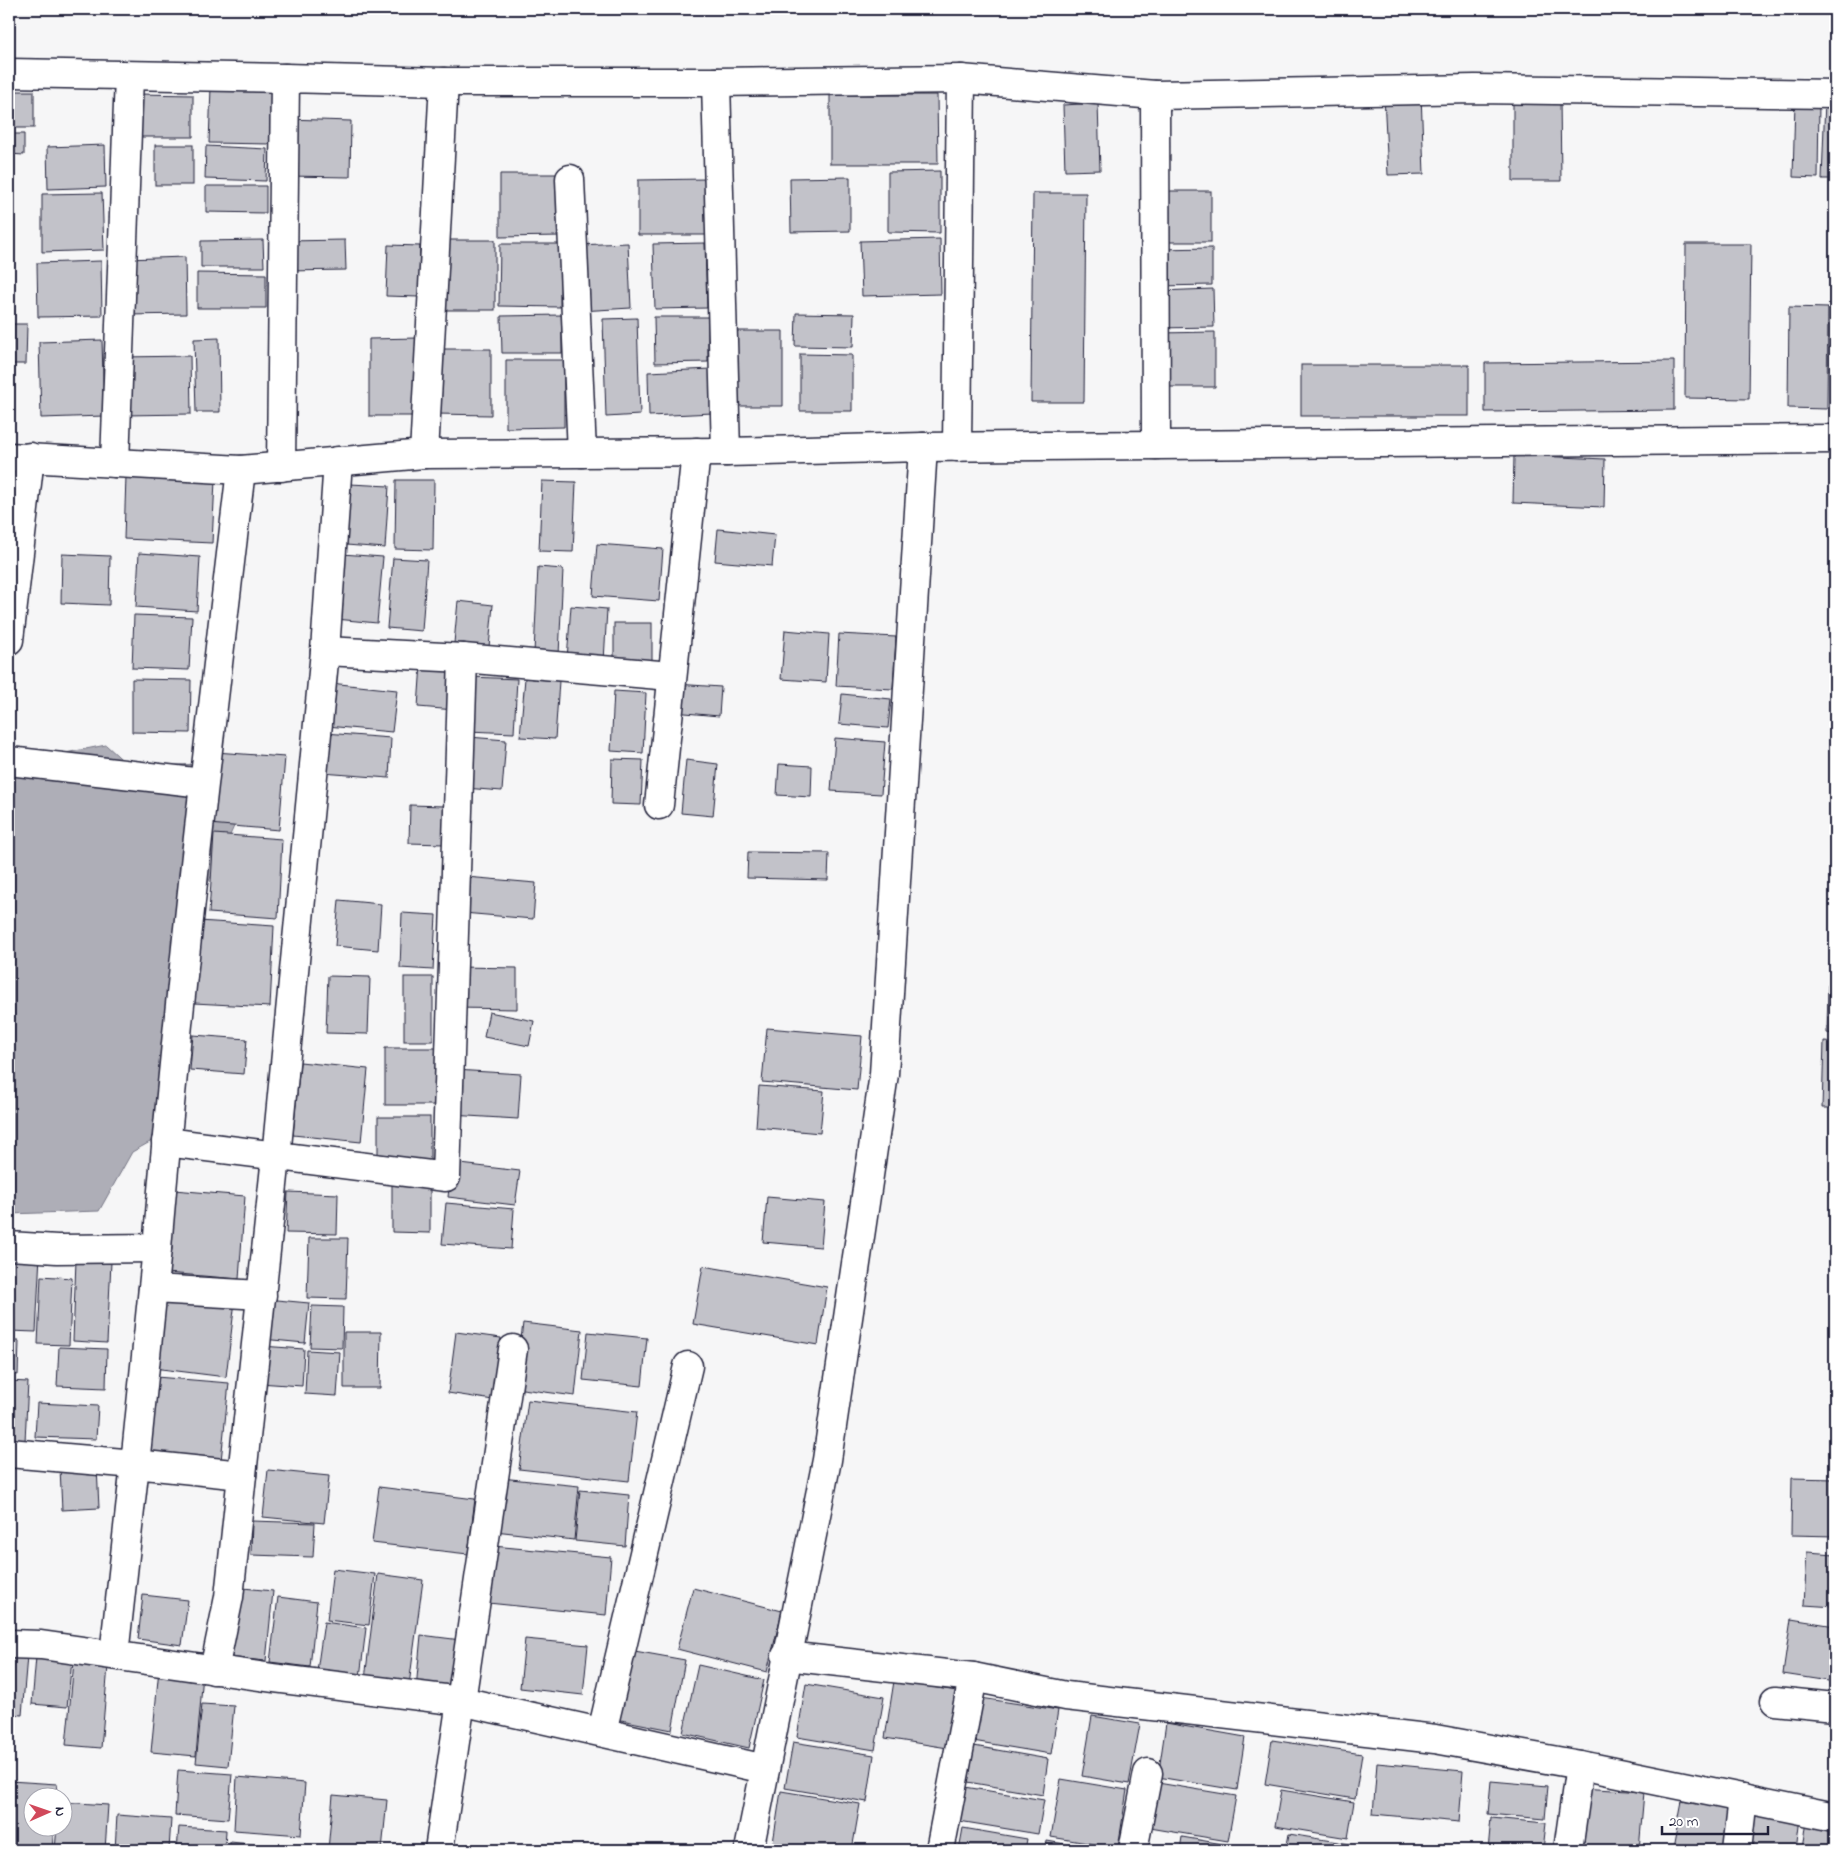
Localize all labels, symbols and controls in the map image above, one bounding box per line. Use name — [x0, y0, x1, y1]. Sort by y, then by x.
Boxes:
north arrow — [22, 1786, 72, 1836]
scale bar — [1662, 1804, 1768, 1836]
text: N — [49, 1807, 70, 1817]
text: 20 m — [1669, 1811, 1699, 1833]

